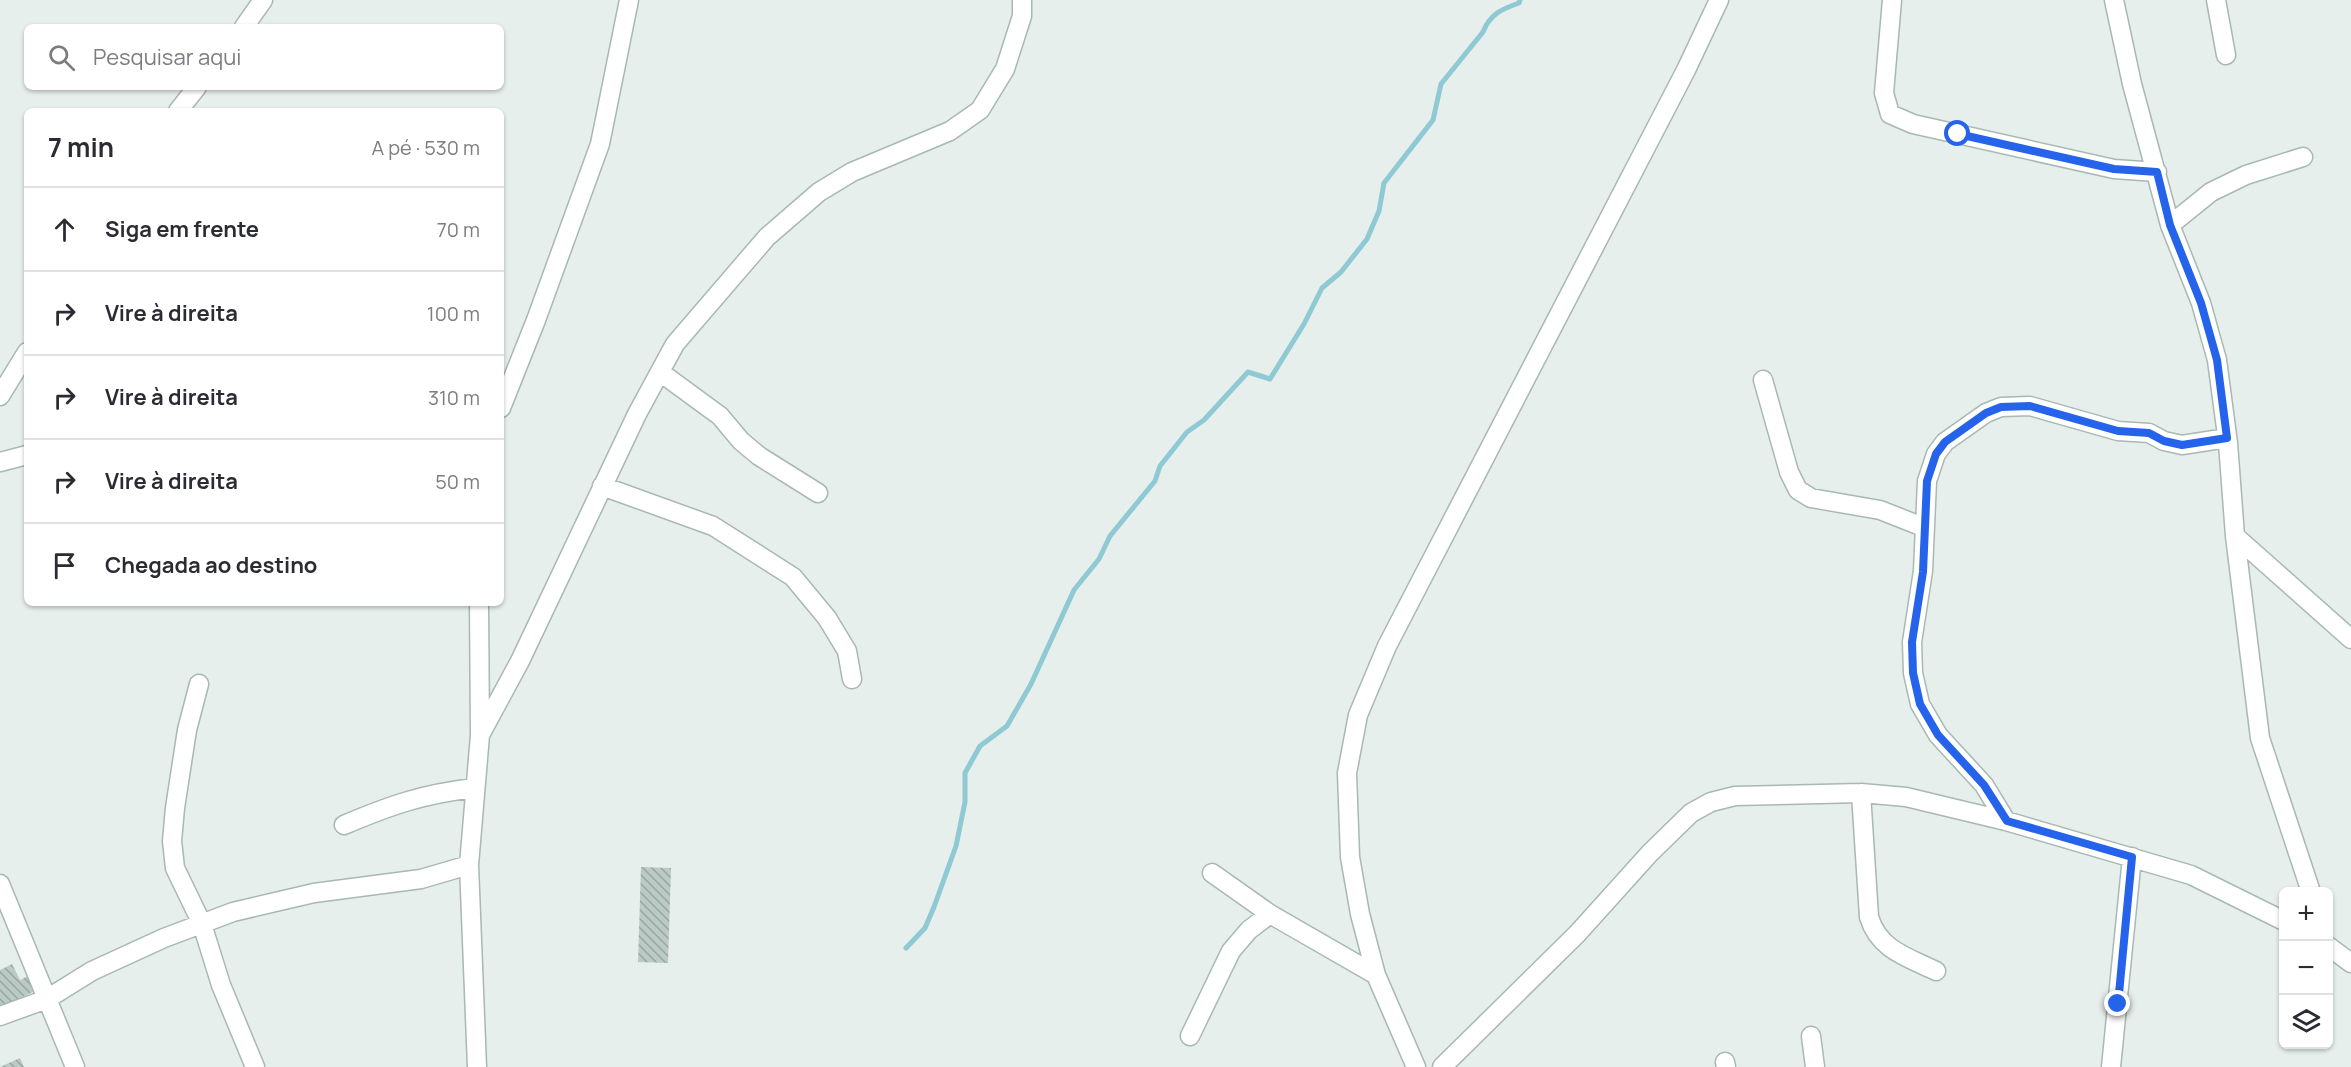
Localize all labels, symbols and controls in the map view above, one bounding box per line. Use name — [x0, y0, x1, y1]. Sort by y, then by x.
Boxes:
search box — [24, 24, 504, 90]
icon: search — [45, 41, 78, 74]
text: Pesquisar aqui — [93, 42, 241, 72]
route start — [1944, 120, 1970, 146]
text: 7 min — [48, 129, 114, 165]
text: A pé · 530 m — [372, 134, 480, 161]
icon: ahead — [48, 213, 81, 246]
text: Siga em frente — [105, 214, 259, 244]
text: 70 m — [437, 216, 480, 243]
icon: right — [48, 297, 81, 330]
text: Vire à direita — [105, 298, 238, 328]
text: 100 m — [427, 300, 480, 327]
icon: right — [48, 381, 81, 414]
text: Vire à direita — [105, 382, 238, 412]
text: 310 m — [428, 384, 480, 411]
icon: right — [48, 465, 81, 498]
text: Vire à direita — [105, 466, 238, 496]
text: 50 m — [435, 468, 480, 495]
icon: arrive — [48, 549, 81, 582]
text: Chegada ao destino — [105, 550, 317, 580]
map controls — [2279, 887, 2333, 1049]
button: + — [2279, 887, 2333, 941]
button: − — [2279, 941, 2333, 995]
route end — [2104, 990, 2130, 1016]
button: layers — [2279, 995, 2333, 1049]

